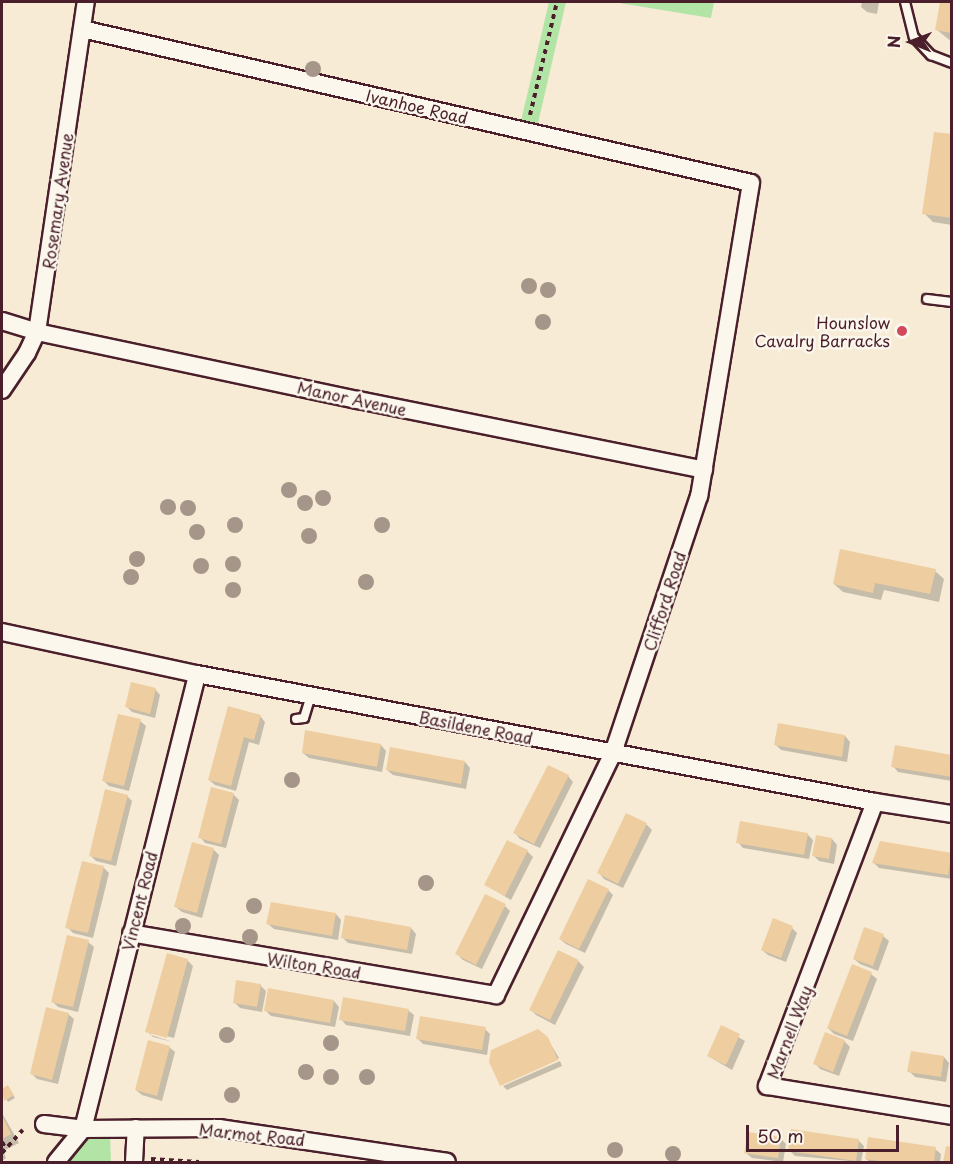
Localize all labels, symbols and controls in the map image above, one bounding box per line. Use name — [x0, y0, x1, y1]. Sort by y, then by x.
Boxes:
north arrow — [881, 12, 941, 72]
text: N — [881, 35, 905, 48]
street label: Ivanhoe Road — [364, 85, 470, 127]
street label: Rosemary Avenue — [38, 132, 76, 270]
place label: Hounslow Cavalry Barracks — [755, 312, 890, 350]
marker: Hounslow Cavalry Barracks — [895, 324, 909, 338]
street label: Manor Avenue — [296, 377, 408, 419]
street label: Clifford Road — [639, 549, 689, 653]
street label: Basildene Road — [417, 706, 535, 748]
street label: Vincent Road — [117, 849, 161, 953]
street label: Wilton Road — [266, 948, 362, 982]
street label: Marnell Way — [762, 982, 816, 1082]
scale bar — [749, 1113, 902, 1151]
street label: Marmot Road — [198, 1119, 306, 1149]
text: 50 m — [757, 1122, 804, 1149]

